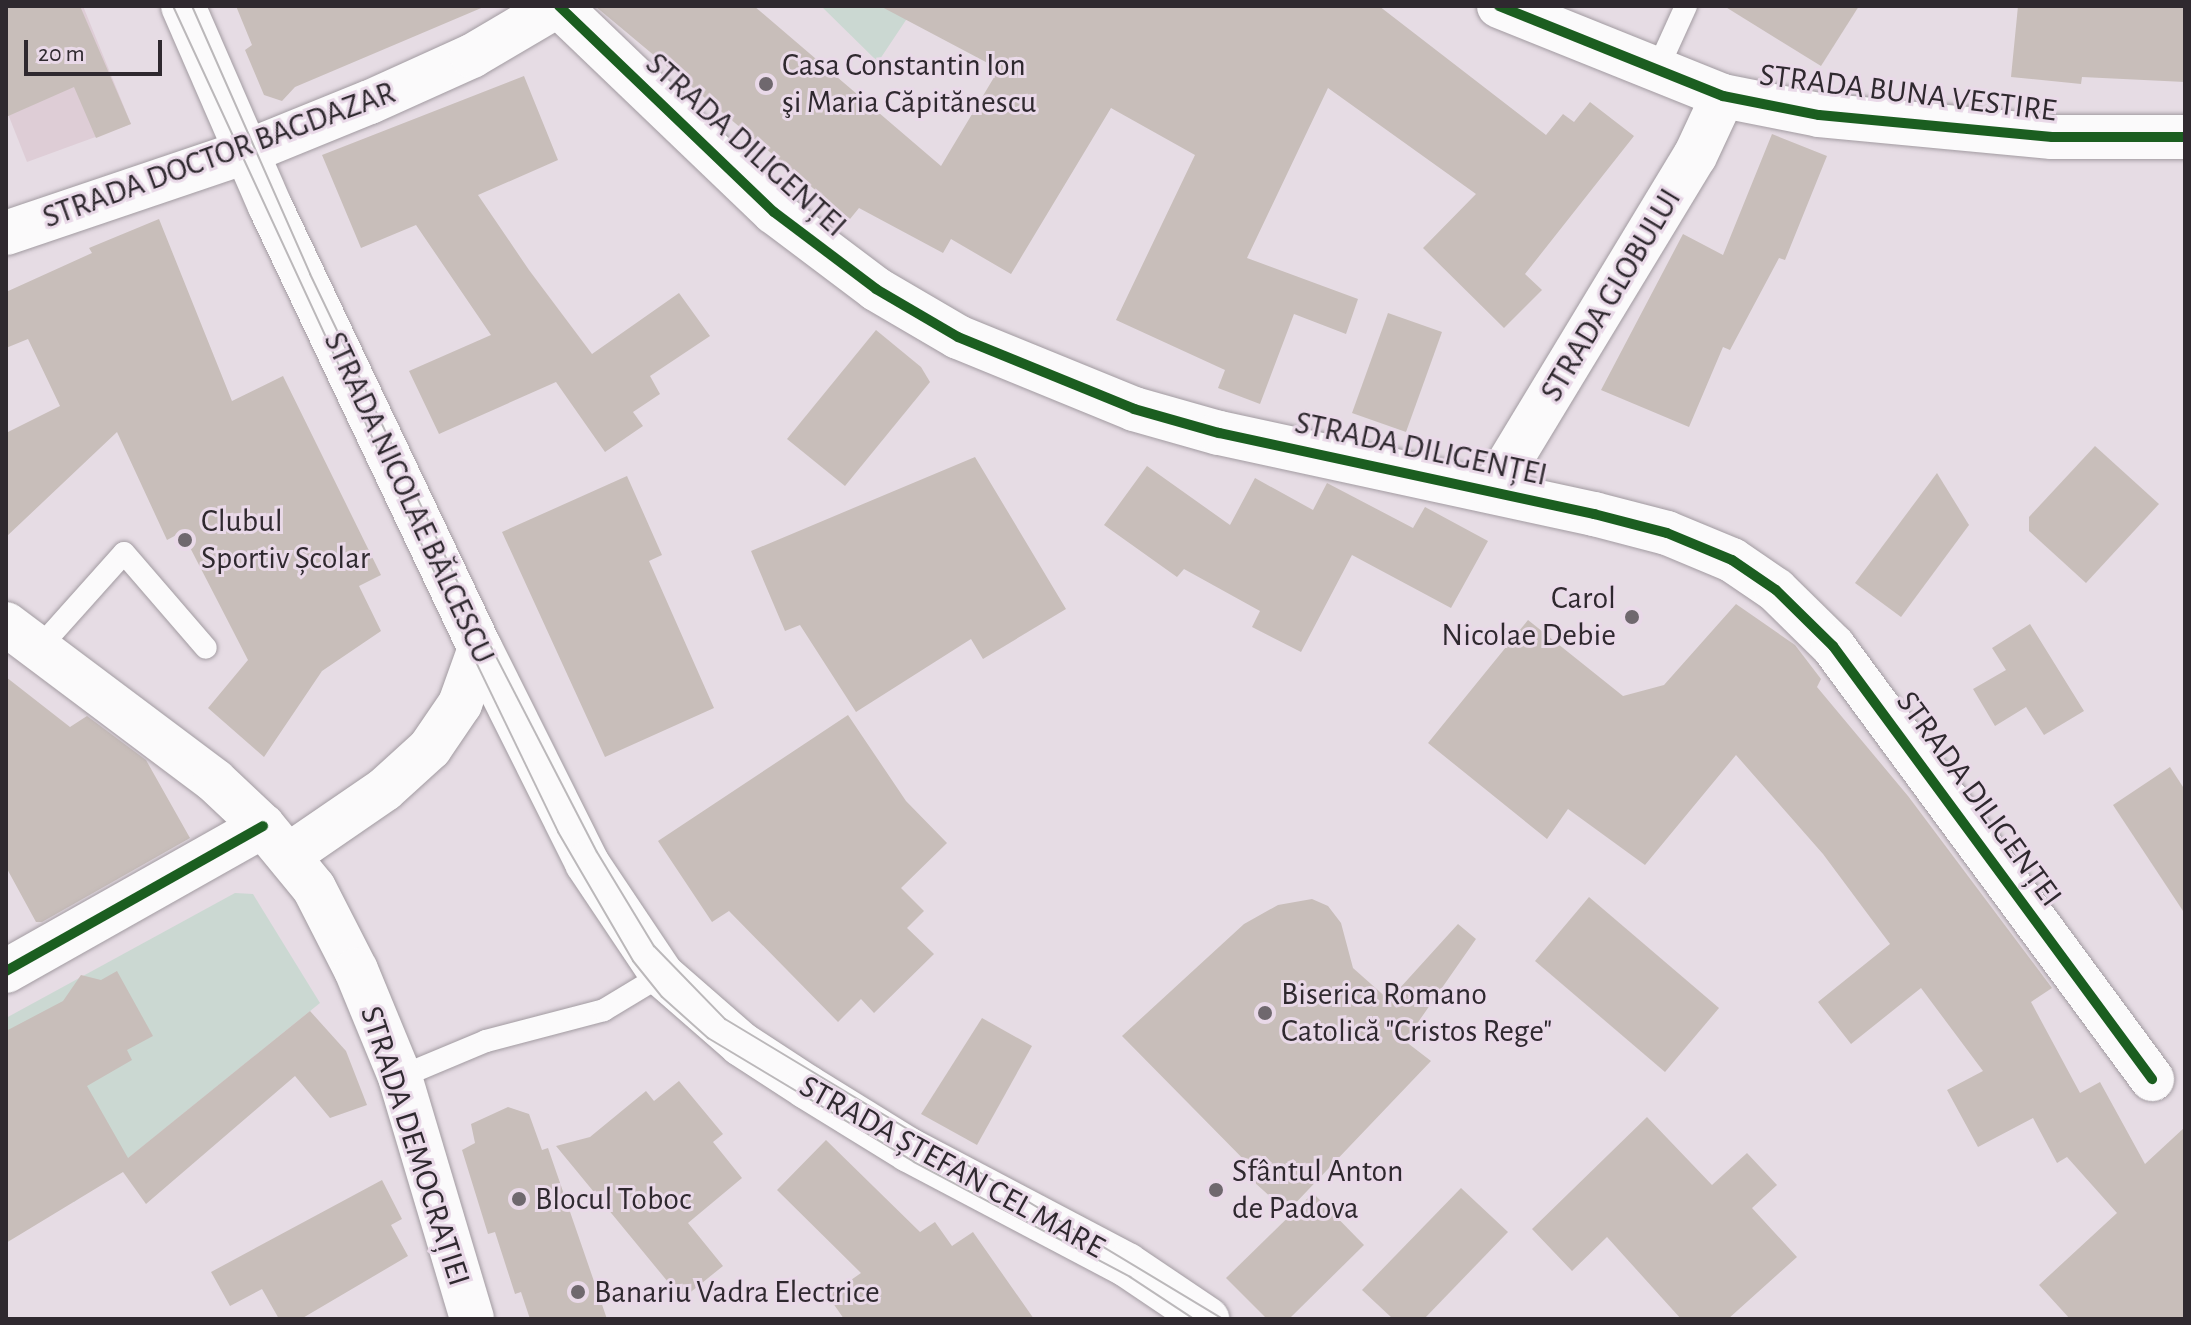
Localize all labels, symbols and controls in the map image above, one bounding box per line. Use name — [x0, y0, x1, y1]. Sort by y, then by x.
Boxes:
scale bar — [28, 24, 166, 74]
text: 20 m — [38, 42, 85, 66]
street label: STRADA DILIGENȚEI — [638, 45, 854, 245]
place label: Casa Constantin Ion şi Maria Căpitănescu — [782, 47, 1036, 122]
street label: STRADA BUNA VESTIRE — [1757, 56, 2059, 130]
street label: STRADA DOCTOR BAGDAZAR — [38, 73, 400, 237]
marker: Casa Constantin Ion şi Maria Căpitănescu — [757, 75, 775, 93]
street label: STRADA GLOBULUI — [1532, 182, 1690, 408]
street label: STRADA NICOLAE BĂLCESCU — [315, 326, 503, 670]
street label: STRADA DILIGENȚEI — [1291, 404, 1551, 494]
place label: Clubul Sportiv Școlar — [201, 503, 370, 578]
marker: Clubul Sportiv Școlar — [176, 531, 194, 549]
place label: Carol Nicolae Debie — [1441, 580, 1616, 655]
marker: Carol Nicolae Debie — [1623, 608, 1641, 626]
street label: STRADA DILIGENȚEI — [1888, 684, 2070, 914]
place label: Biserica Romano Catolică "Cristos Rege" — [1281, 976, 1552, 1051]
street label: STRADA DEMOCRAȚIEI — [352, 1001, 478, 1291]
marker: Biserica Romano Catolică "Cristos Rege" — [1256, 1004, 1274, 1022]
street label: STRADA ȘTEFAN CEL MARE — [793, 1067, 1111, 1267]
place label: Sfântul Anton de Padova — [1232, 1153, 1404, 1228]
place label: Blocul Toboc — [535, 1180, 691, 1218]
marker: Sfântul Anton de Padova — [1207, 1181, 1225, 1199]
marker: Blocul Toboc — [510, 1190, 528, 1208]
place label: Banariu Vadra Electrice — [594, 1273, 880, 1311]
marker: Banariu Vadra Electrice — [569, 1283, 587, 1301]

